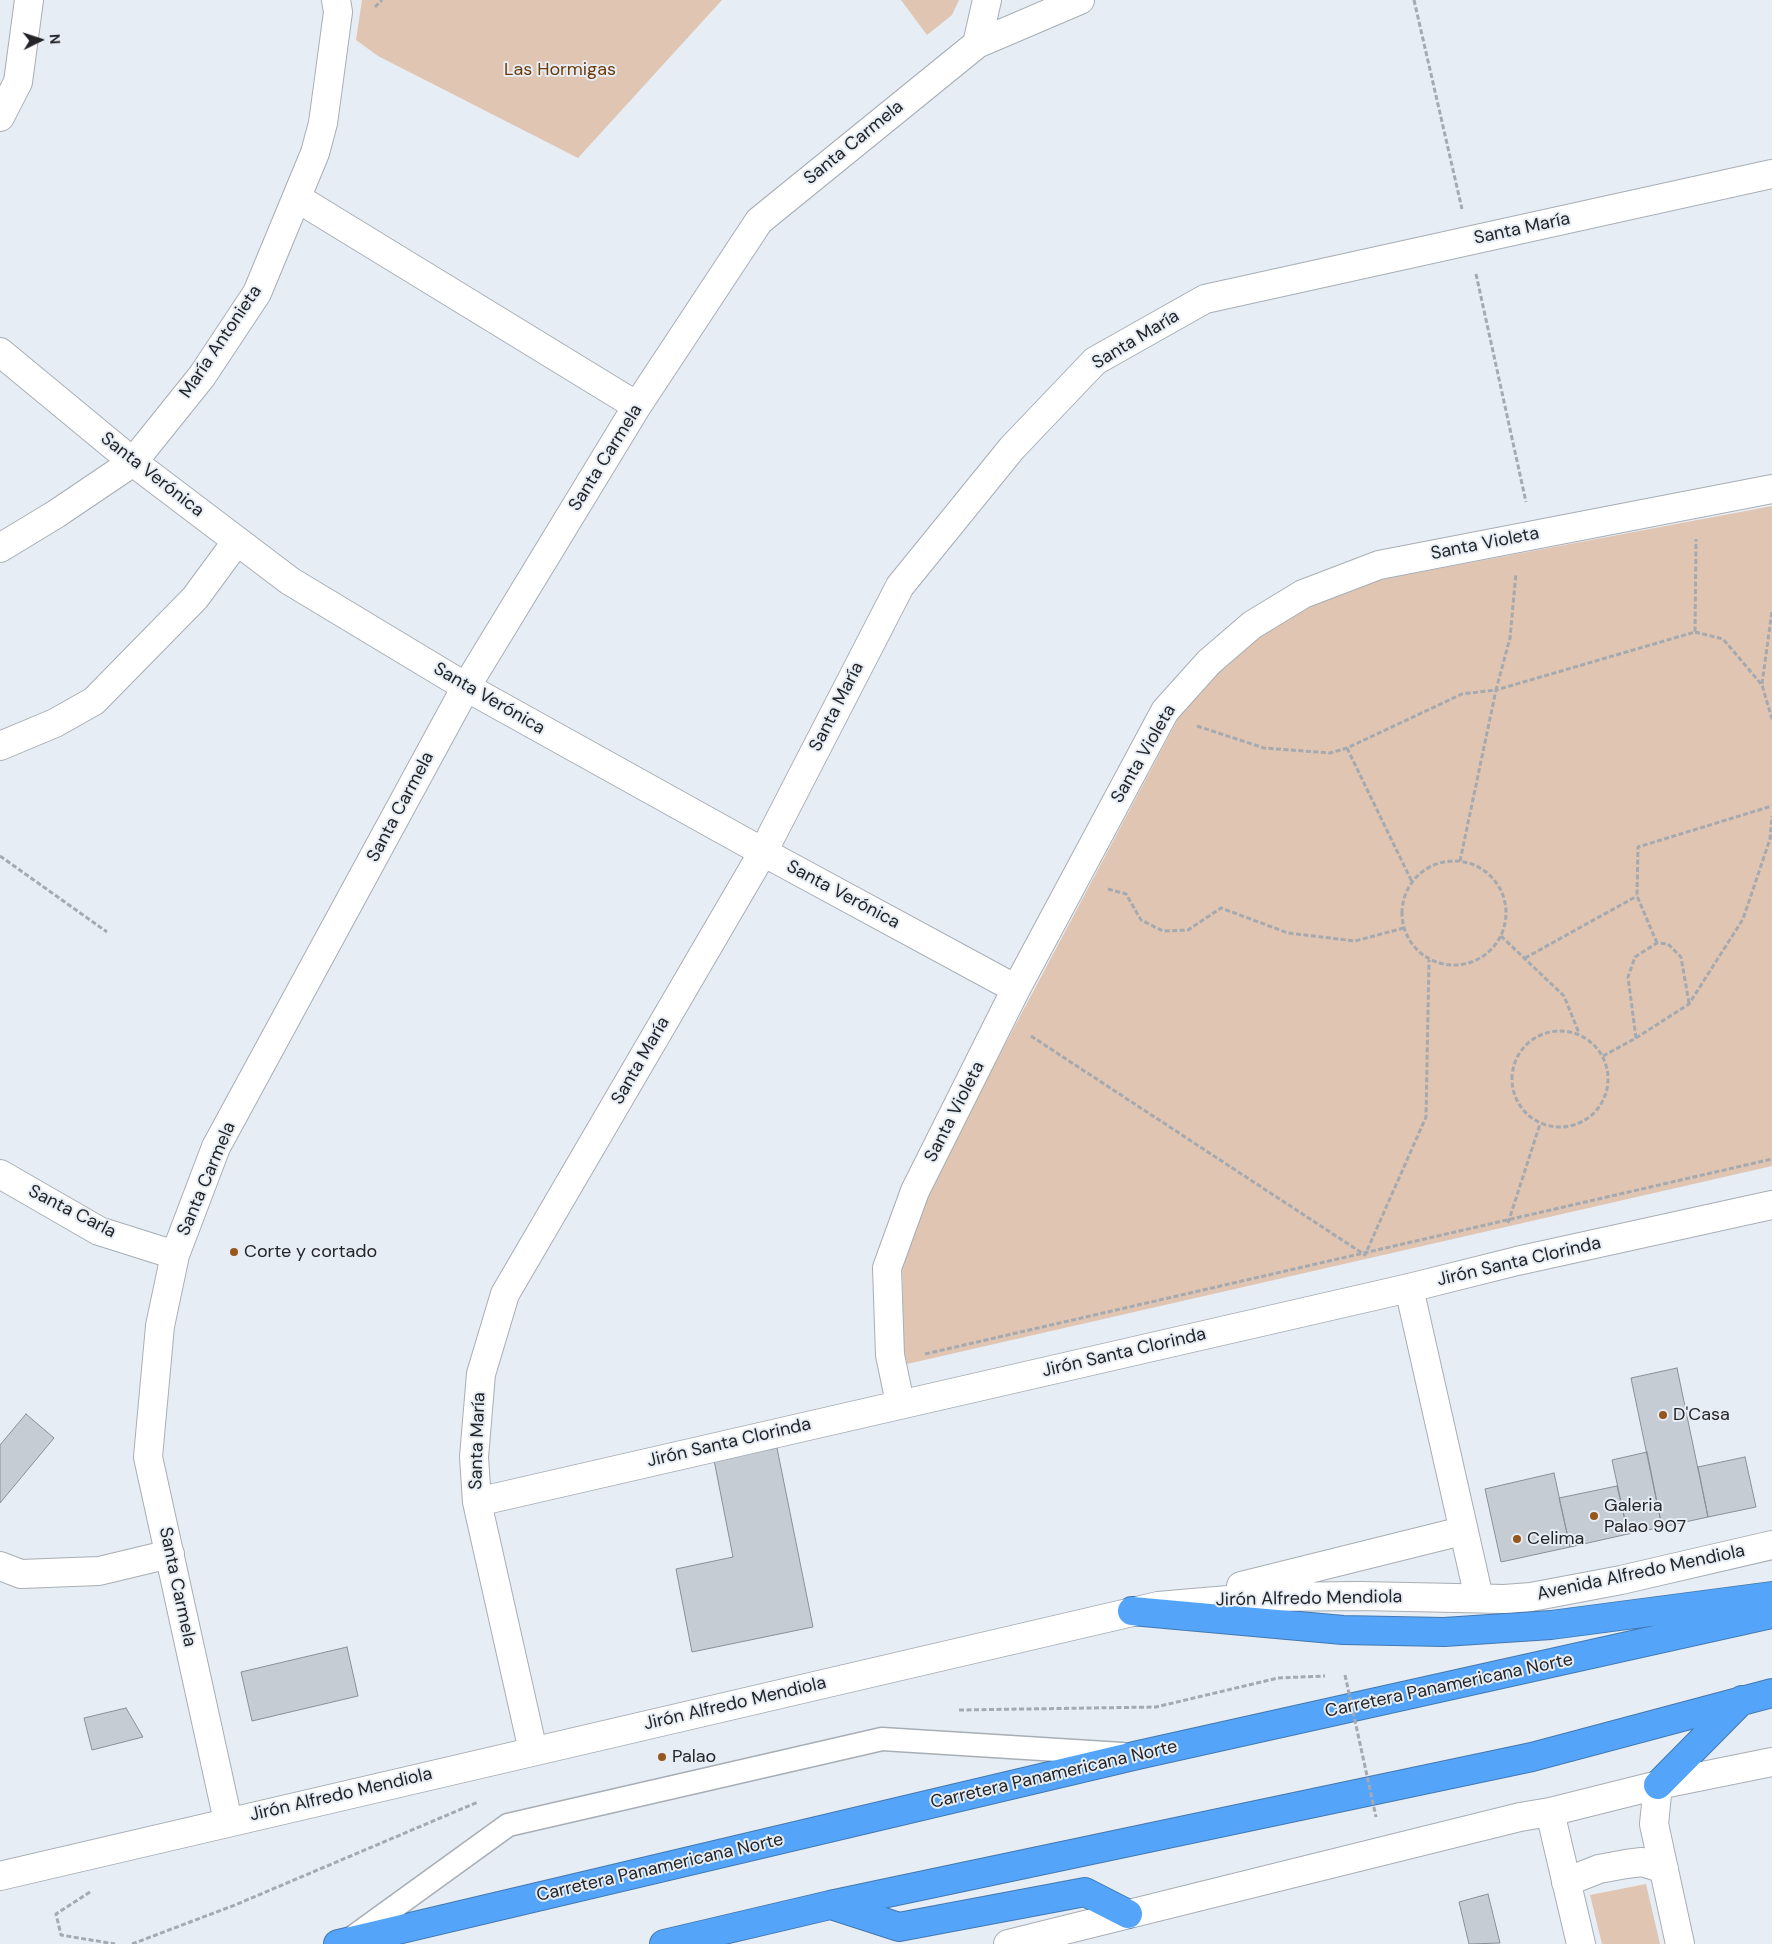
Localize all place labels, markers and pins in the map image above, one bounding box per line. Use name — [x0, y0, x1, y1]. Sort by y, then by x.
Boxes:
place label: Corte y cortado — [244, 1241, 377, 1263]
marker: Corte y cortado — [228, 1246, 240, 1258]
place label: D'Casa — [1673, 1404, 1730, 1426]
marker: D'Casa — [1657, 1409, 1669, 1421]
place label: Galeria Palao 907 — [1604, 1495, 1686, 1538]
marker: Galeria Palao 907 — [1588, 1510, 1600, 1522]
place label: Celima — [1527, 1528, 1584, 1550]
marker: Celima — [1511, 1533, 1523, 1545]
place label: Palao — [672, 1746, 716, 1768]
marker: Palao — [656, 1751, 668, 1763]

